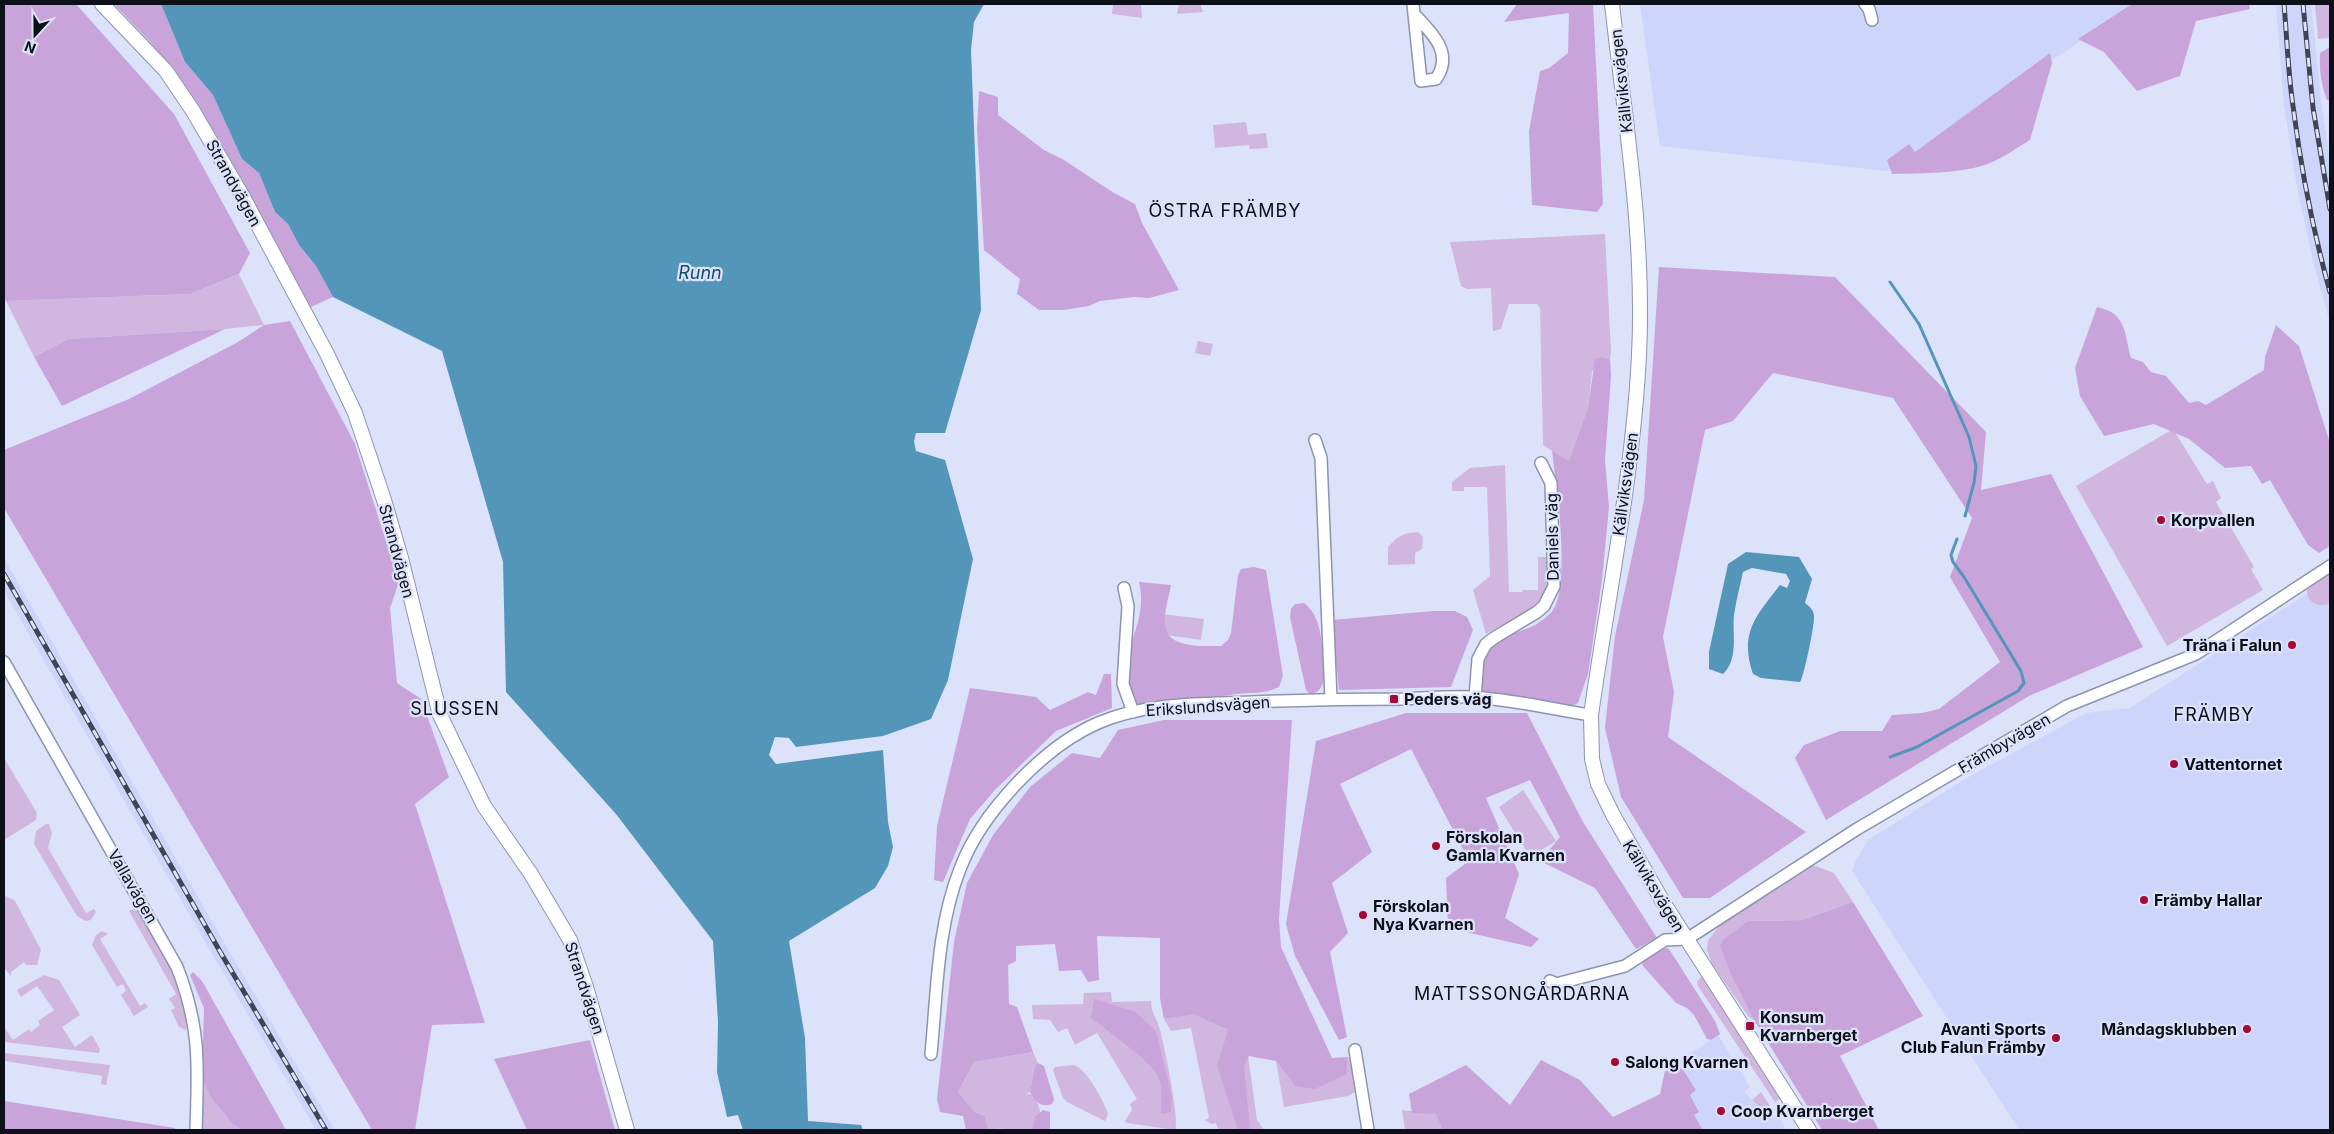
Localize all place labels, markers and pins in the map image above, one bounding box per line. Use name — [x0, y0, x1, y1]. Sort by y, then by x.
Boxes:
place label: Korpvallen — [2171, 510, 2255, 530]
marker: Korpvallen — [2155, 514, 2167, 526]
place label: Träna i Falun — [2183, 635, 2282, 655]
marker: Träna i Falun — [2286, 639, 2298, 651]
place label: Peders väg — [1404, 689, 1491, 709]
marker: Peders väg — [1388, 693, 1400, 705]
place label: Vattentornet — [2184, 754, 2282, 774]
marker: Vattentornet — [2168, 758, 2180, 770]
place label: Förskolan Gamla Kvarnen — [1446, 827, 1565, 865]
marker: Förskolan Gamla Kvarnen — [1430, 840, 1442, 852]
place label: Främby Hallar — [2154, 890, 2263, 910]
marker: Främby Hallar — [2138, 894, 2150, 906]
place label: Förskolan Nya Kvarnen — [1373, 896, 1474, 934]
marker: Förskolan Nya Kvarnen — [1357, 909, 1369, 921]
place label: Konsum Kvarnberget — [1760, 1007, 1858, 1045]
place label: Avanti Sports Club Falun Främby — [1901, 1019, 2046, 1057]
place label: Måndagsklubben — [2101, 1019, 2237, 1039]
marker: Konsum Kvarnberget — [1744, 1020, 1756, 1032]
marker: Måndagsklubben — [2241, 1023, 2253, 1035]
marker: Avanti Sports Club Falun Främby — [2050, 1032, 2062, 1044]
place label: Salong Kvarnen — [1625, 1052, 1748, 1072]
marker: Salong Kvarnen — [1609, 1056, 1621, 1068]
place label: Coop Kvarnberget — [1731, 1101, 1874, 1121]
marker: Coop Kvarnberget — [1715, 1105, 1727, 1117]

